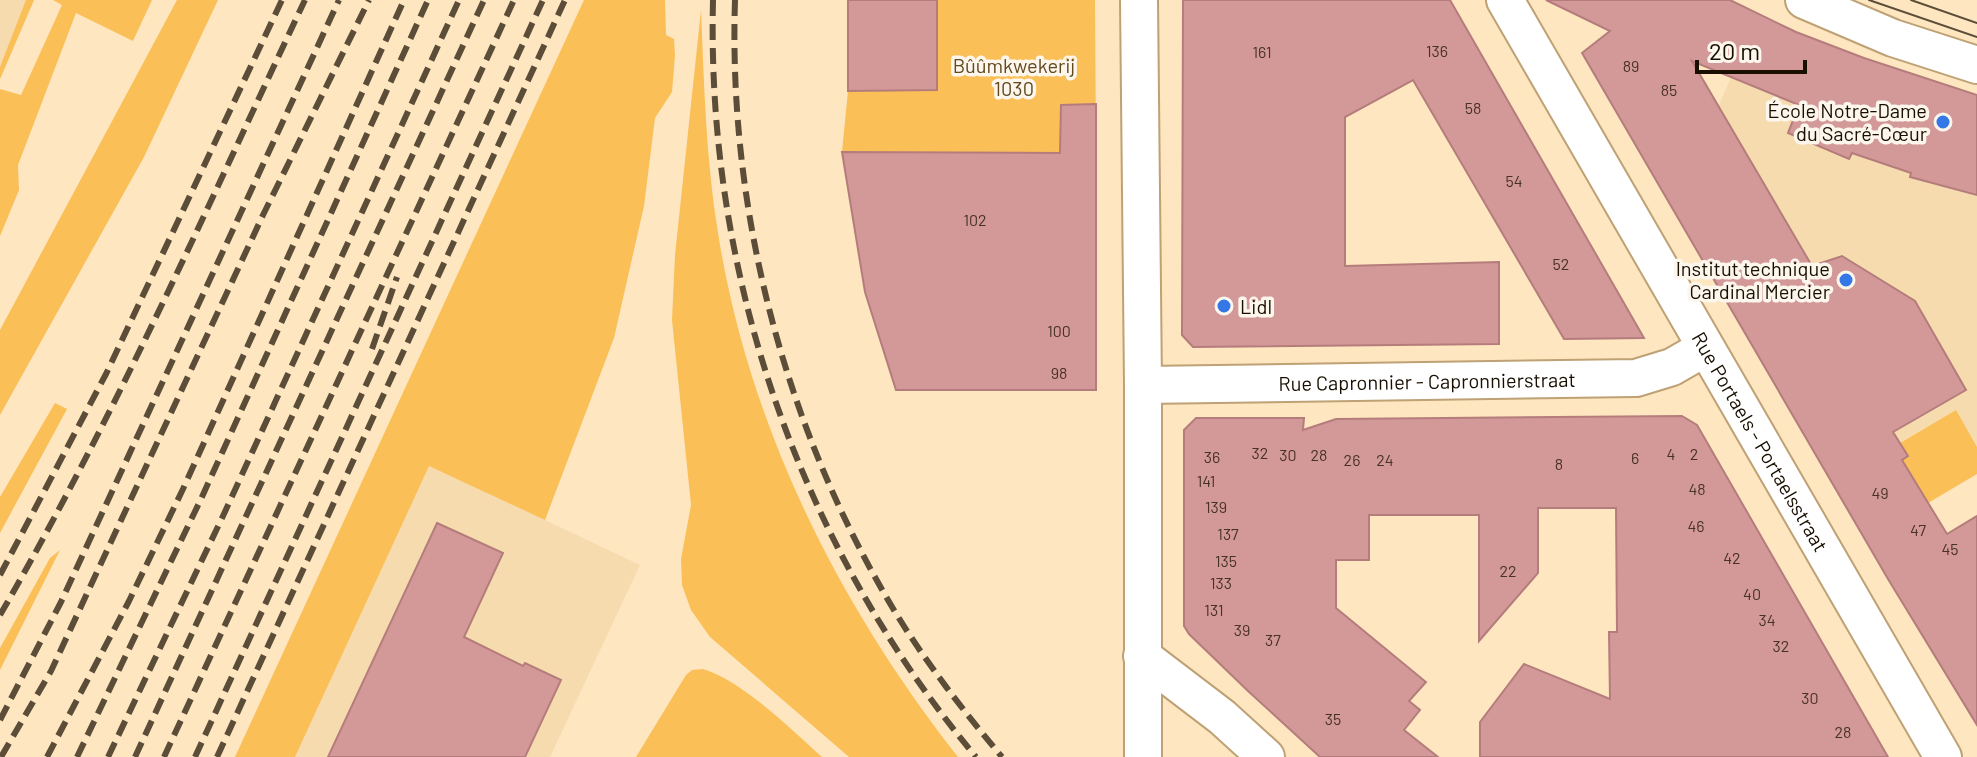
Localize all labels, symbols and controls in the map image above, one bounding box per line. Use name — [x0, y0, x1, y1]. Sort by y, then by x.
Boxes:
scale bar — [1697, 24, 1805, 74]
text: 20 m — [1709, 36, 1760, 65]
house number: 136 — [1426, 41, 1448, 60]
house number: 161 — [1252, 42, 1272, 61]
park label: Bûûmkwekerij 1030 — [953, 53, 1075, 100]
house number: 89 — [1623, 56, 1639, 75]
house number: 85 — [1661, 80, 1677, 99]
house number: 58 — [1465, 98, 1481, 117]
place label: École Notre-Dame du Sacré-Cœur — [1768, 98, 1927, 145]
marker: École Notre-Dame du Sacré-Cœur — [1934, 113, 1952, 131]
house number: 54 — [1505, 171, 1523, 190]
house number: 102 — [963, 210, 987, 229]
house number: 52 — [1553, 254, 1569, 273]
place label: Institut technique Cardinal Mercier — [1676, 256, 1830, 303]
marker: Institut technique Cardinal Mercier — [1837, 271, 1855, 289]
place label: Lidl — [1240, 294, 1272, 318]
marker: Lidl — [1215, 297, 1233, 315]
house number: 100 — [1047, 321, 1071, 340]
street label: Rue Portaels - Portaelsstraat — [1687, 327, 1833, 556]
house number: 98 — [1051, 363, 1067, 382]
street label: Rue Capronnier - Capronnierstraat — [1278, 367, 1576, 395]
house number: 32 — [1252, 443, 1268, 462]
house number: 4 — [1667, 444, 1675, 463]
house number: 2 — [1690, 444, 1698, 463]
house number: 30 — [1279, 445, 1297, 464]
house number: 28 — [1311, 445, 1327, 464]
house number: 36 — [1204, 447, 1220, 466]
house number: 6 — [1631, 448, 1639, 467]
house number: 26 — [1344, 450, 1360, 469]
house number: 24 — [1376, 450, 1394, 469]
house number: 8 — [1555, 454, 1563, 473]
house number: 141 — [1197, 471, 1215, 490]
house number: 48 — [1688, 479, 1706, 498]
house number: 49 — [1871, 483, 1889, 502]
house number: 139 — [1205, 497, 1227, 516]
house number: 46 — [1687, 516, 1705, 535]
house number: 47 — [1910, 520, 1926, 539]
house number: 137 — [1217, 524, 1239, 543]
house number: 45 — [1941, 539, 1959, 558]
house number: 42 — [1723, 548, 1741, 567]
house number: 135 — [1215, 551, 1237, 570]
house number: 22 — [1499, 561, 1517, 580]
house number: 133 — [1210, 573, 1232, 592]
house number: 40 — [1743, 584, 1761, 603]
house number: 131 — [1204, 600, 1224, 619]
house number: 34 — [1758, 610, 1776, 629]
house number: 39 — [1234, 620, 1250, 639]
house number: 37 — [1265, 630, 1281, 649]
house number: 32 — [1773, 636, 1789, 655]
house number: 30 — [1801, 688, 1819, 707]
house number: 35 — [1325, 709, 1341, 728]
house number: 28 — [1835, 722, 1851, 741]

